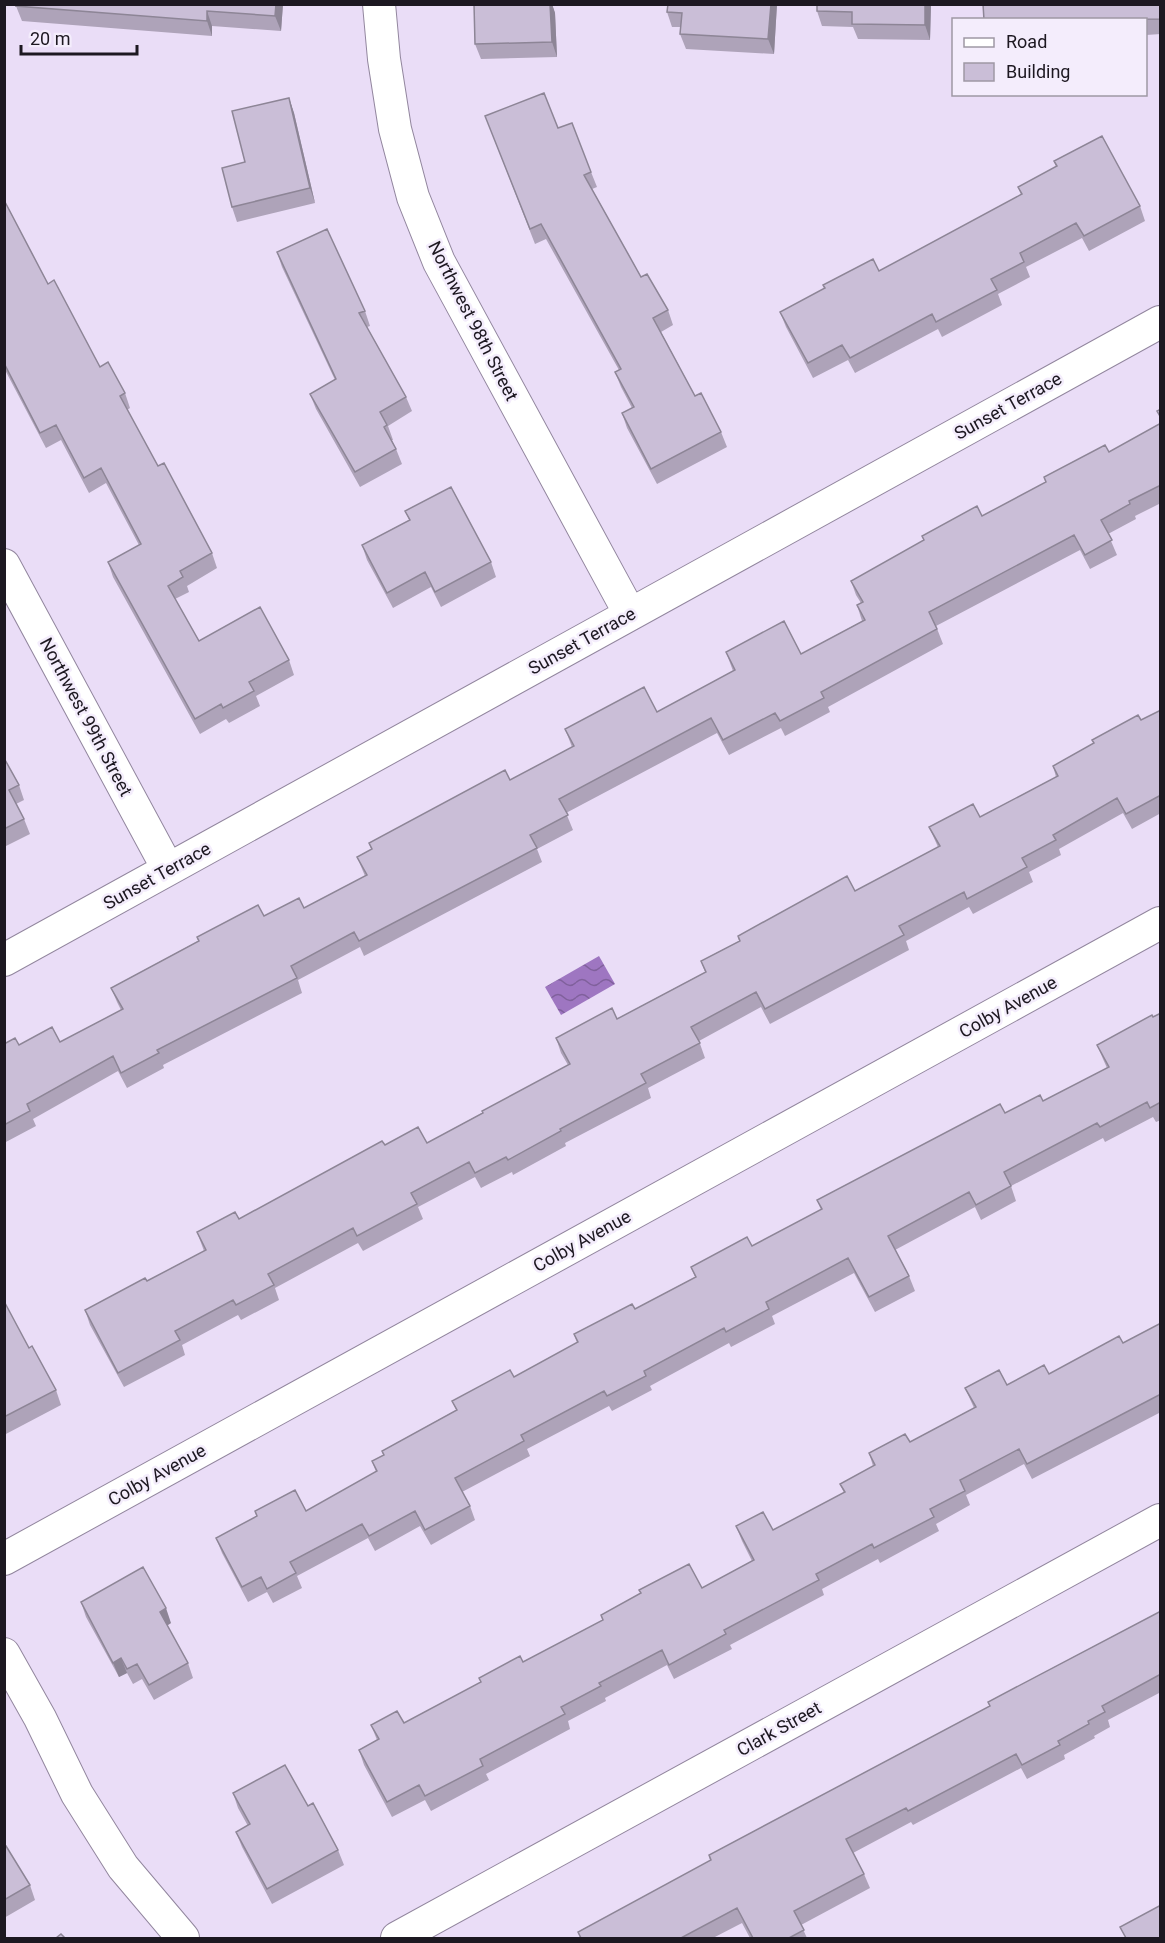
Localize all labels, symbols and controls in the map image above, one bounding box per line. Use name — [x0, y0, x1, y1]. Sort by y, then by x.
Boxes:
scale bar — [21, 18, 136, 56]
legend — [952, 18, 1147, 96]
text: 20 m — [30, 28, 70, 49]
text: Road — [1006, 31, 1047, 52]
text: Building — [1006, 61, 1070, 82]
street label: Northwest 98th Street — [424, 238, 523, 404]
street label: Sunset Terrace — [950, 367, 1065, 444]
street label: Sunset Terrace — [524, 602, 639, 679]
street label: Northwest 99th Street — [36, 634, 137, 800]
street label: Sunset Terrace — [99, 837, 214, 914]
street label: Colby Avenue — [955, 971, 1060, 1042]
street label: Colby Avenue — [529, 1205, 634, 1276]
street label: Colby Avenue — [104, 1439, 209, 1510]
street label: Clark Street — [733, 1697, 825, 1760]

